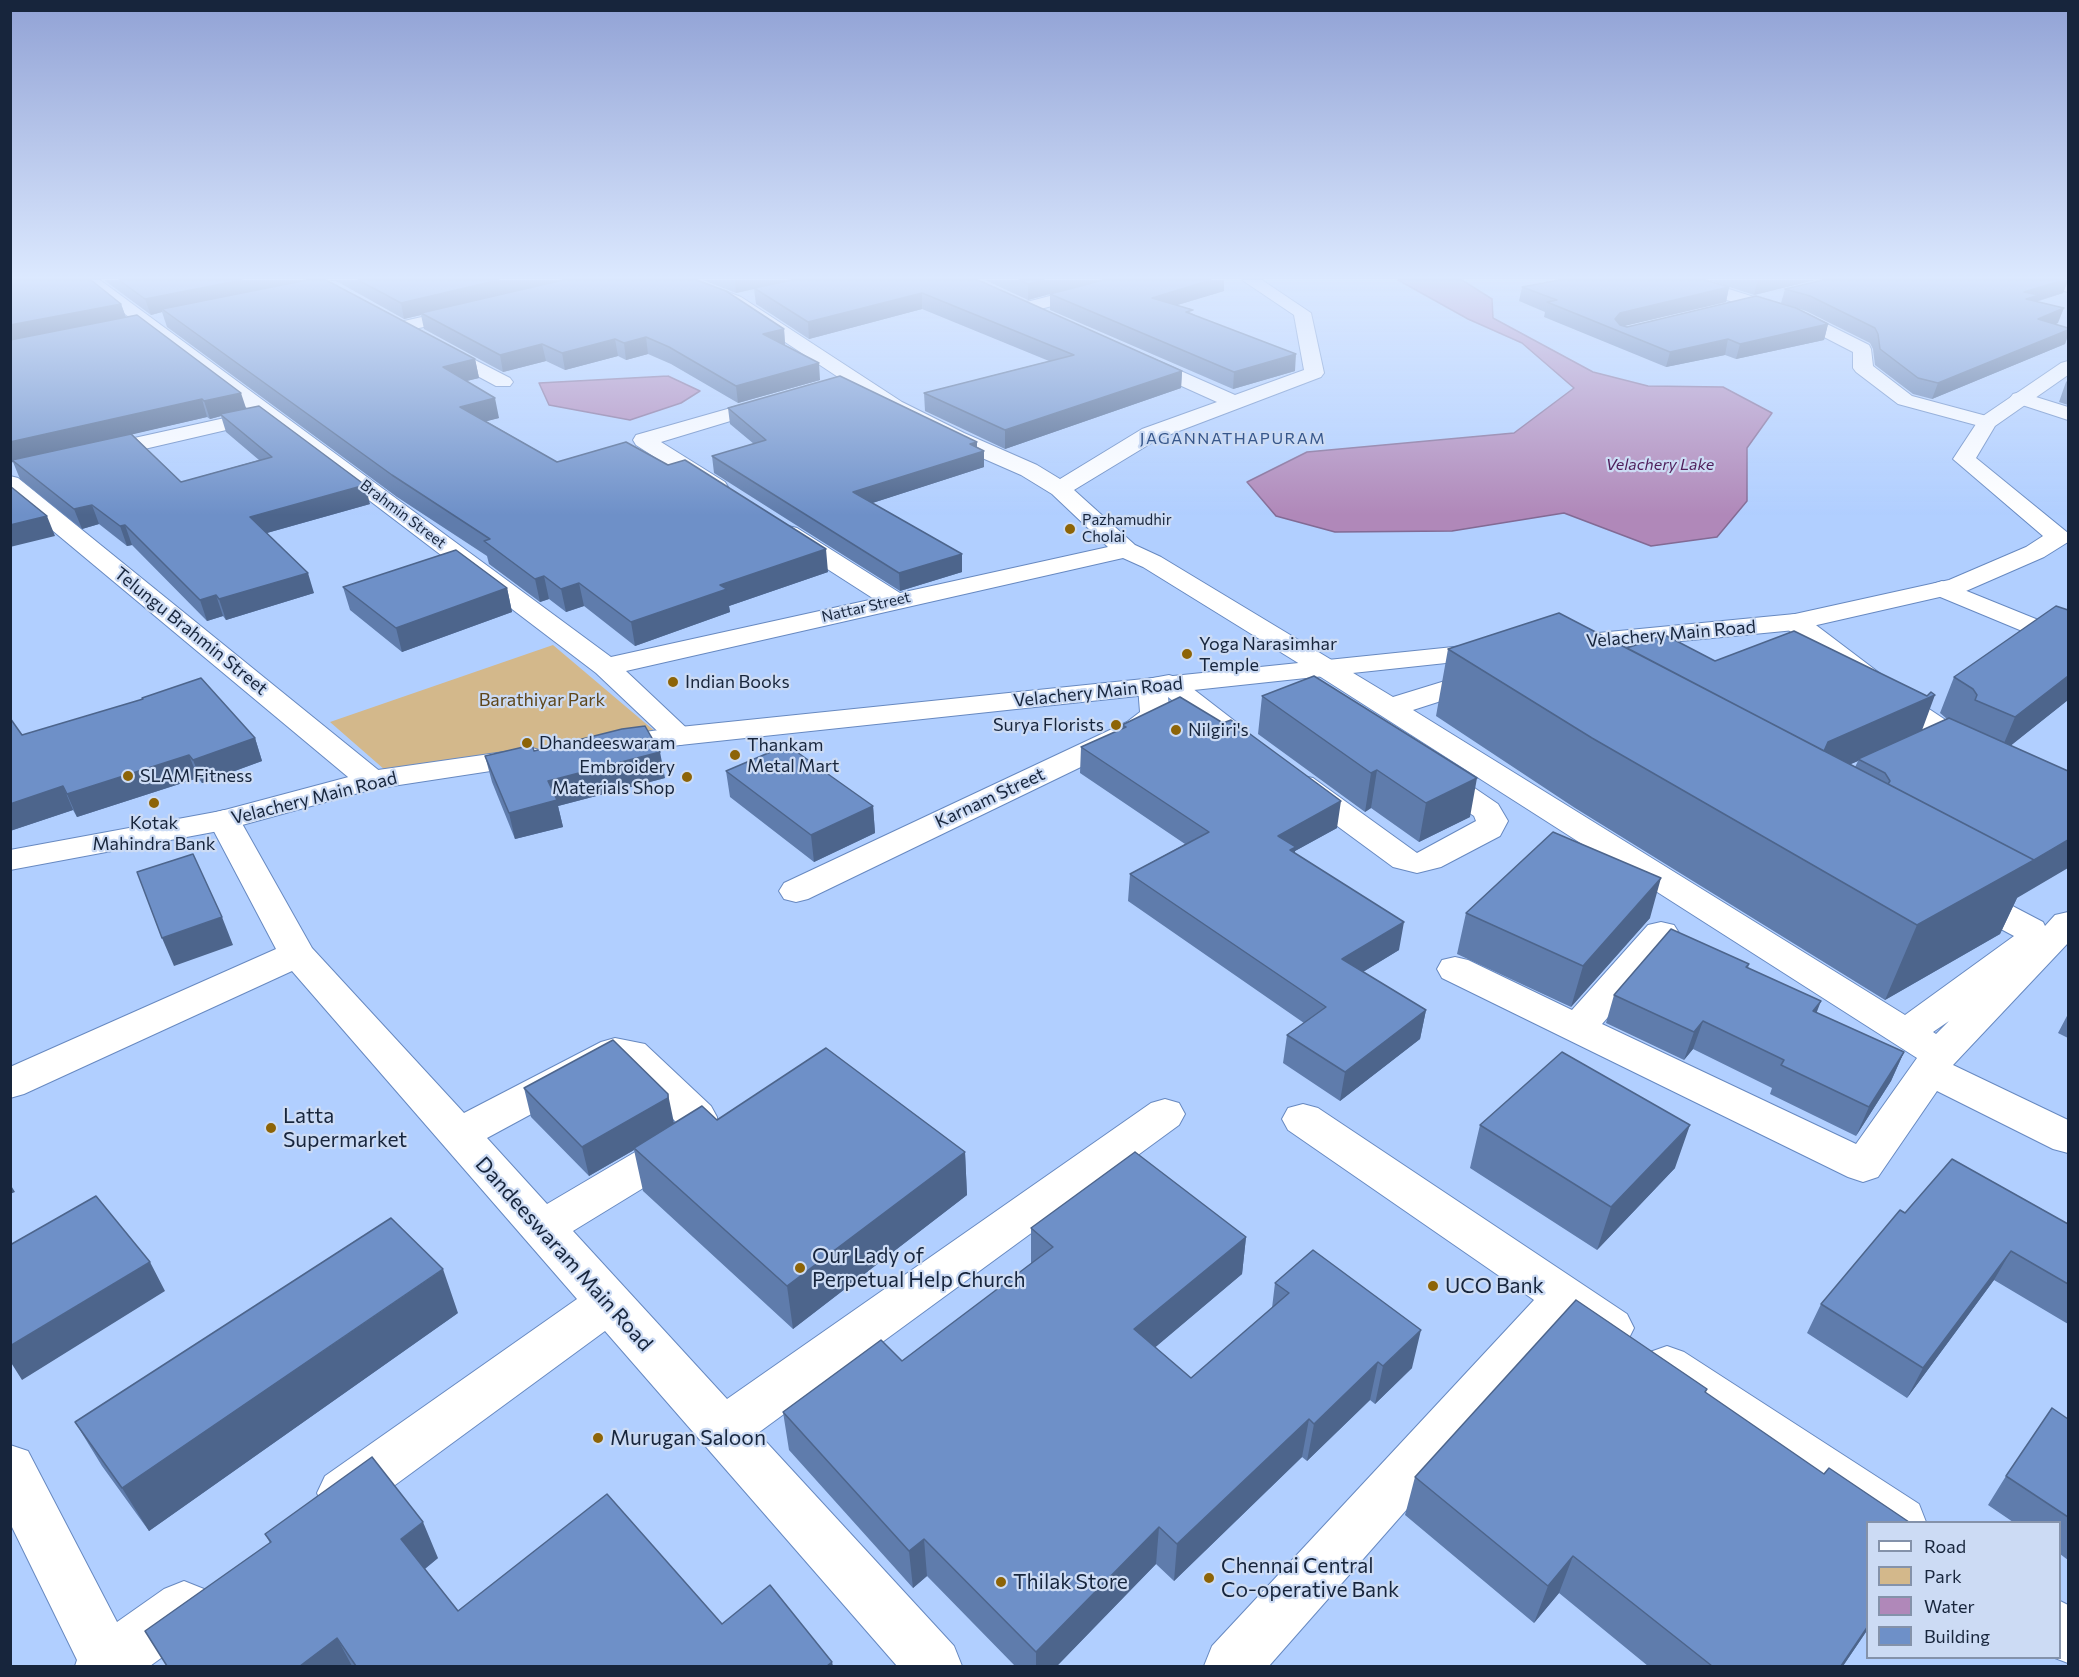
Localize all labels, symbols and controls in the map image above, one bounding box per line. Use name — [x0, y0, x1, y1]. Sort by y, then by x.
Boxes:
district label: JAGANNATHAPURAM — [1140, 429, 1326, 449]
water label: Velachery Lake — [1606, 455, 1714, 475]
street label: Brahmin Street — [357, 476, 449, 552]
place label: Pazhamudhir Cholai — [1082, 511, 1172, 546]
marker: Pazhamudhir Cholai — [1063, 522, 1077, 536]
street label: Telungu Brahmin Street — [110, 562, 272, 700]
street label: Nattar Street — [820, 588, 912, 626]
street label: Velachery Main Road — [1585, 616, 1757, 652]
place label: Yoga Narasimhar Temple — [1199, 633, 1337, 676]
marker: Yoga Narasimhar Temple — [1180, 647, 1194, 661]
place label: Indian Books — [685, 671, 790, 693]
street label: Velachery Main Road — [1012, 672, 1184, 712]
marker: Indian Books — [666, 675, 680, 689]
park label: Barathiyar Park — [479, 689, 605, 711]
place label: Surya Florists — [993, 714, 1104, 736]
marker: Surya Florists — [1109, 718, 1123, 732]
place label: Nilgiri's — [1188, 719, 1249, 741]
marker: Nilgiri's — [1169, 723, 1183, 737]
place label: Dhandeeswaram — [539, 732, 675, 754]
place label: Thankam Metal Mart — [747, 734, 839, 777]
marker: Dhandeeswaram — [520, 736, 534, 750]
marker: Thankam Metal Mart — [728, 748, 742, 762]
place label: Embroidery Materials Shop — [552, 756, 675, 798]
street label: Karnam Street — [932, 763, 1048, 833]
place label: SLAM Fitness — [140, 765, 252, 787]
street label: Velachery Main Road — [229, 767, 399, 829]
marker: SLAM Fitness — [121, 769, 135, 783]
marker: Embroidery Materials Shop — [680, 770, 694, 784]
marker: Kotak Mahindra Bank — [147, 796, 161, 810]
place label: Kotak Mahindra Bank — [92, 812, 216, 854]
place label: Latta Supermarket — [283, 1103, 407, 1153]
marker: Latta Supermarket — [264, 1121, 278, 1135]
street label: Dandeeswaram Main Road — [470, 1152, 658, 1356]
place label: Our Lady of Perpetual Help Church — [812, 1243, 1025, 1293]
marker: Our Lady of Perpetual Help Church — [793, 1261, 807, 1275]
place label: UCO Bank — [1445, 1273, 1544, 1299]
marker: UCO Bank — [1426, 1279, 1440, 1293]
place label: Murugan Saloon — [610, 1425, 766, 1451]
marker: Murugan Saloon — [591, 1431, 605, 1445]
legend — [1866, 1521, 2061, 1659]
text: Road — [1924, 1535, 1966, 1557]
place label: Chennai Central Co-operative Bank — [1221, 1553, 1399, 1603]
text: Park — [1924, 1565, 1962, 1587]
place label: Thilak Store — [1013, 1569, 1128, 1595]
marker: Chennai Central Co-operative Bank — [1202, 1571, 1216, 1585]
marker: Thilak Store — [994, 1575, 1008, 1589]
text: Water — [1924, 1595, 1975, 1617]
text: Building — [1924, 1625, 1990, 1647]

